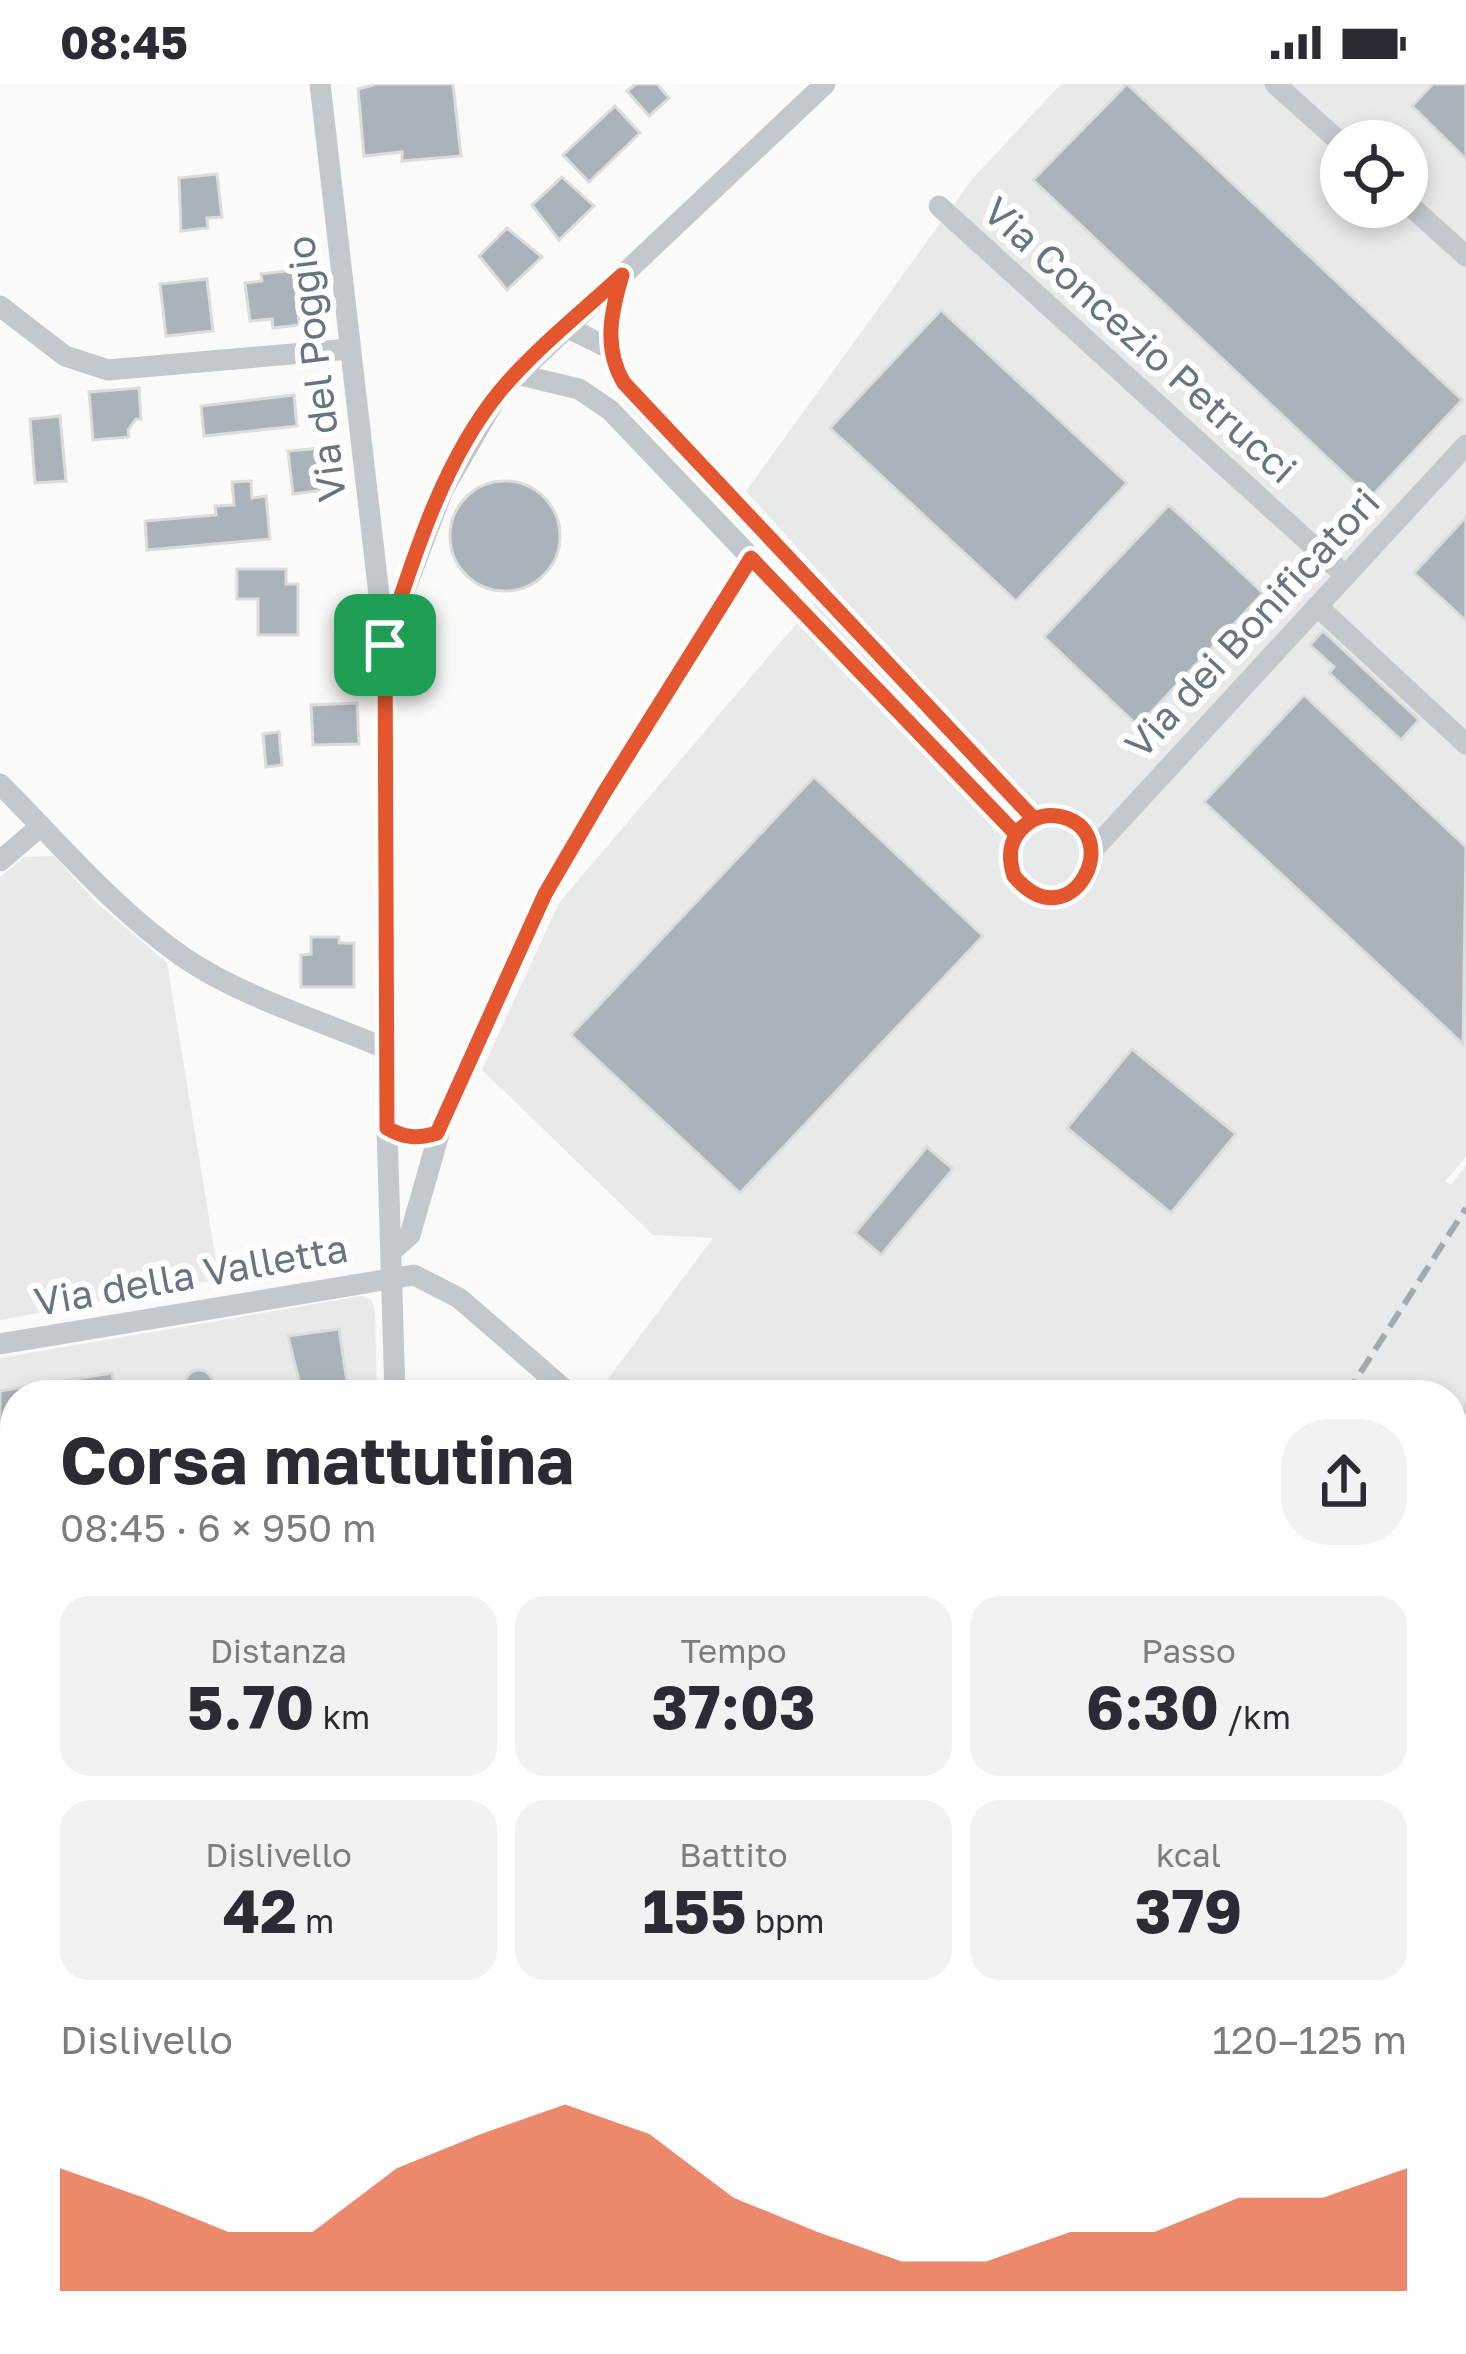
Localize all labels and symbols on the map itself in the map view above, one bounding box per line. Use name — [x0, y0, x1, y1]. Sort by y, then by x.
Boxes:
street label: Via Concezio Petrucci — [974, 187, 1306, 493]
street label: Via del Poggio — [276, 233, 355, 505]
street label: Via dei Bonificatori — [1115, 478, 1389, 767]
pin — [334, 594, 436, 696]
street label: Via della Valletta — [30, 1224, 351, 1325]

